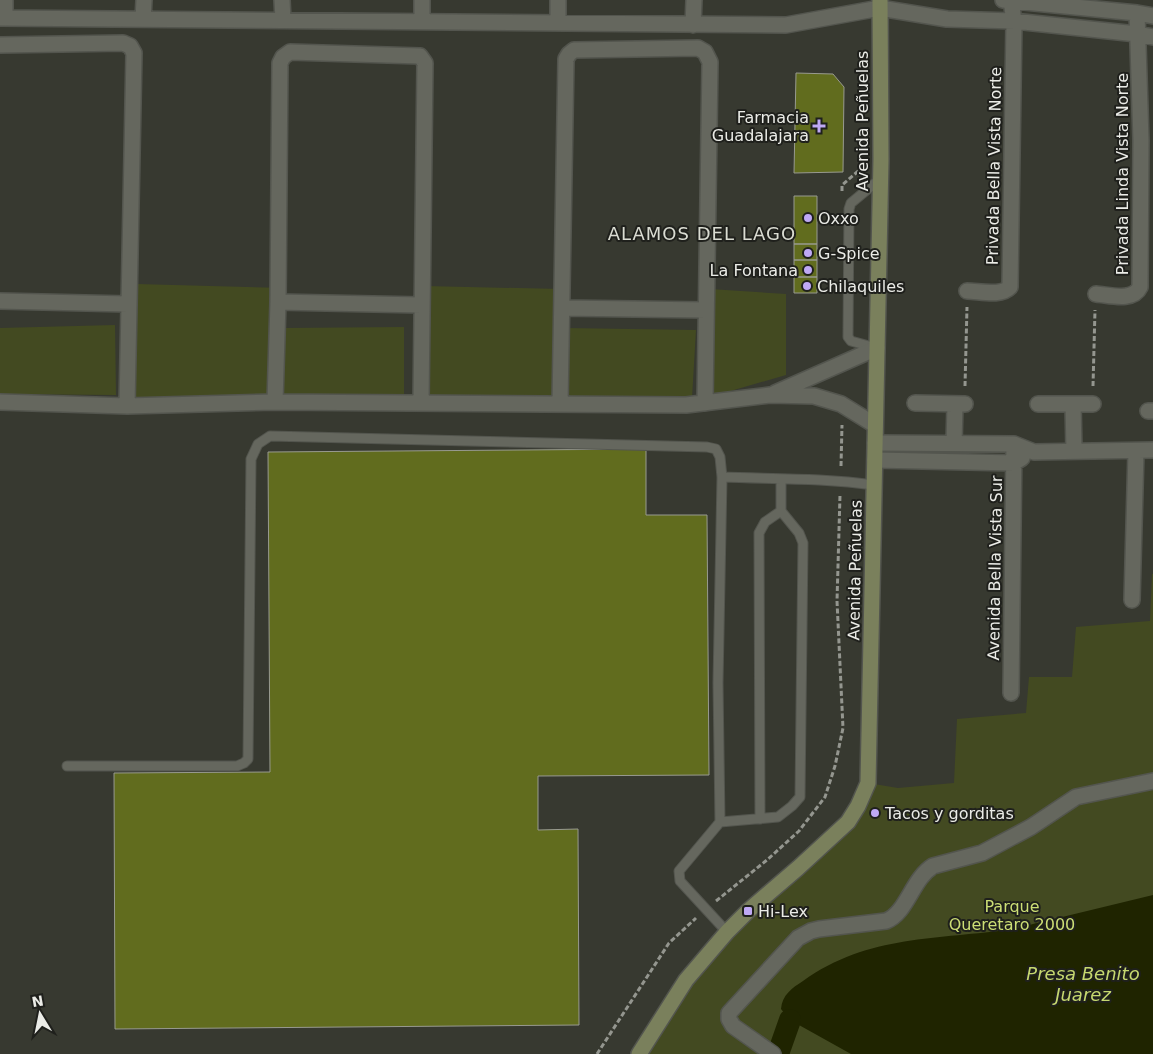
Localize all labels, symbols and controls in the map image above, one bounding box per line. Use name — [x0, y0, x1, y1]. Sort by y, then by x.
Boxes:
street label: Avenida Peñuelas — [853, 51, 872, 191]
street label: Privada Bella Vista Norte — [983, 67, 1005, 265]
street label: Privada Linda Vista Norte — [1113, 73, 1132, 275]
place label: Farmacia Guadalajara — [712, 108, 809, 145]
marker: Farmacia Guadalajara — [813, 120, 825, 132]
place label: Oxxo — [818, 209, 859, 228]
marker: Oxxo — [802, 212, 814, 224]
district label: ALAMOS DEL LAGO — [608, 223, 796, 244]
place label: G-Spice — [818, 244, 880, 263]
marker: G-Spice — [802, 247, 814, 259]
place label: La Fontana — [710, 261, 798, 280]
marker: La Fontana — [802, 264, 814, 276]
place label: Chilaquiles — [817, 277, 904, 296]
marker: Chilaquiles — [801, 280, 813, 292]
street label: Avenida Bella Vista Sur — [984, 475, 1006, 661]
street label: Avenida Peñuelas — [844, 500, 866, 640]
place label: Tacos y gorditas — [884, 804, 1014, 823]
marker: Tacos y gorditas — [869, 807, 881, 819]
park label: Parque Queretaro 2000 — [949, 897, 1075, 934]
place label: Hi-Lex — [758, 902, 808, 921]
marker: Hi-Lex — [742, 905, 754, 917]
water label: Presa Benito Juarez — [1026, 963, 1140, 1005]
north arrow — [15, 989, 65, 1039]
text: N — [31, 992, 45, 1010]

